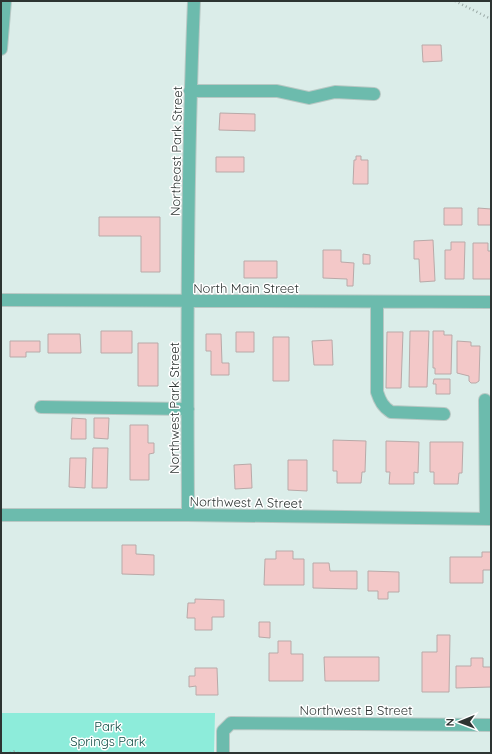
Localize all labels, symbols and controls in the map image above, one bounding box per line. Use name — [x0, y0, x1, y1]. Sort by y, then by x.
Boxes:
street label: Northeast Park Street — [167, 86, 185, 216]
street label: North Main Street — [193, 280, 299, 296]
street label: Northwest Park Street — [166, 342, 182, 474]
street label: Northwest A Street — [189, 493, 303, 511]
street label: Northwest B Street — [300, 702, 412, 718]
north arrow — [440, 702, 480, 742]
park label: Park Springs Park — [70, 718, 146, 749]
text: N — [443, 718, 457, 726]

